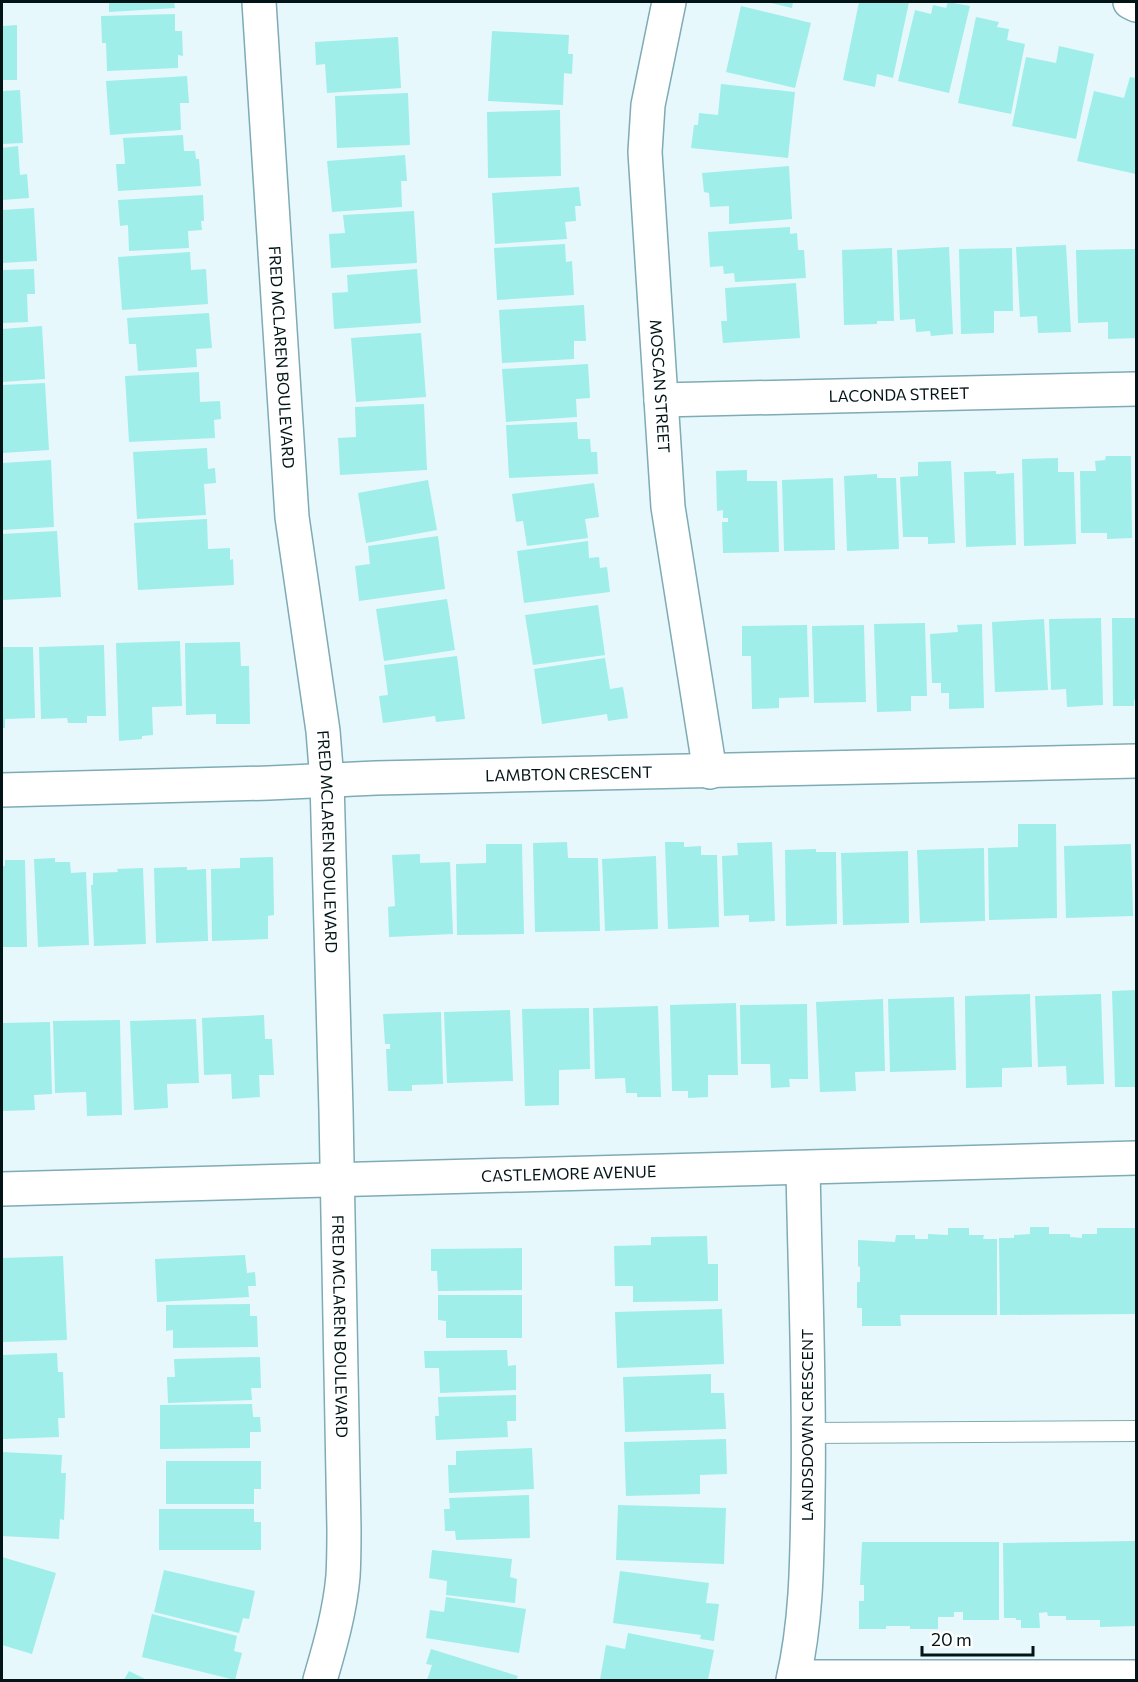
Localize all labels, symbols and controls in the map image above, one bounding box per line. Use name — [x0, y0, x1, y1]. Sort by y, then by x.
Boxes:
street label: FRED MCLAREN BOULEVARD — [266, 245, 299, 469]
street label: MOSCAN STREET — [647, 319, 674, 454]
street label: LACONDA STREET — [828, 383, 970, 405]
street label: FRED MCLAREN BOULEVARD — [314, 729, 342, 953]
street label: LAMBTON CRESCENT — [485, 762, 653, 785]
street label: CASTLEMORE AVENUE — [481, 1161, 657, 1185]
street label: FRED MCLAREN BOULEVARD — [329, 1215, 352, 1438]
street label: LANDSDOWN CRESCENT — [797, 1329, 816, 1521]
scale bar — [922, 1619, 1033, 1657]
text: 20 m — [931, 1628, 972, 1650]

